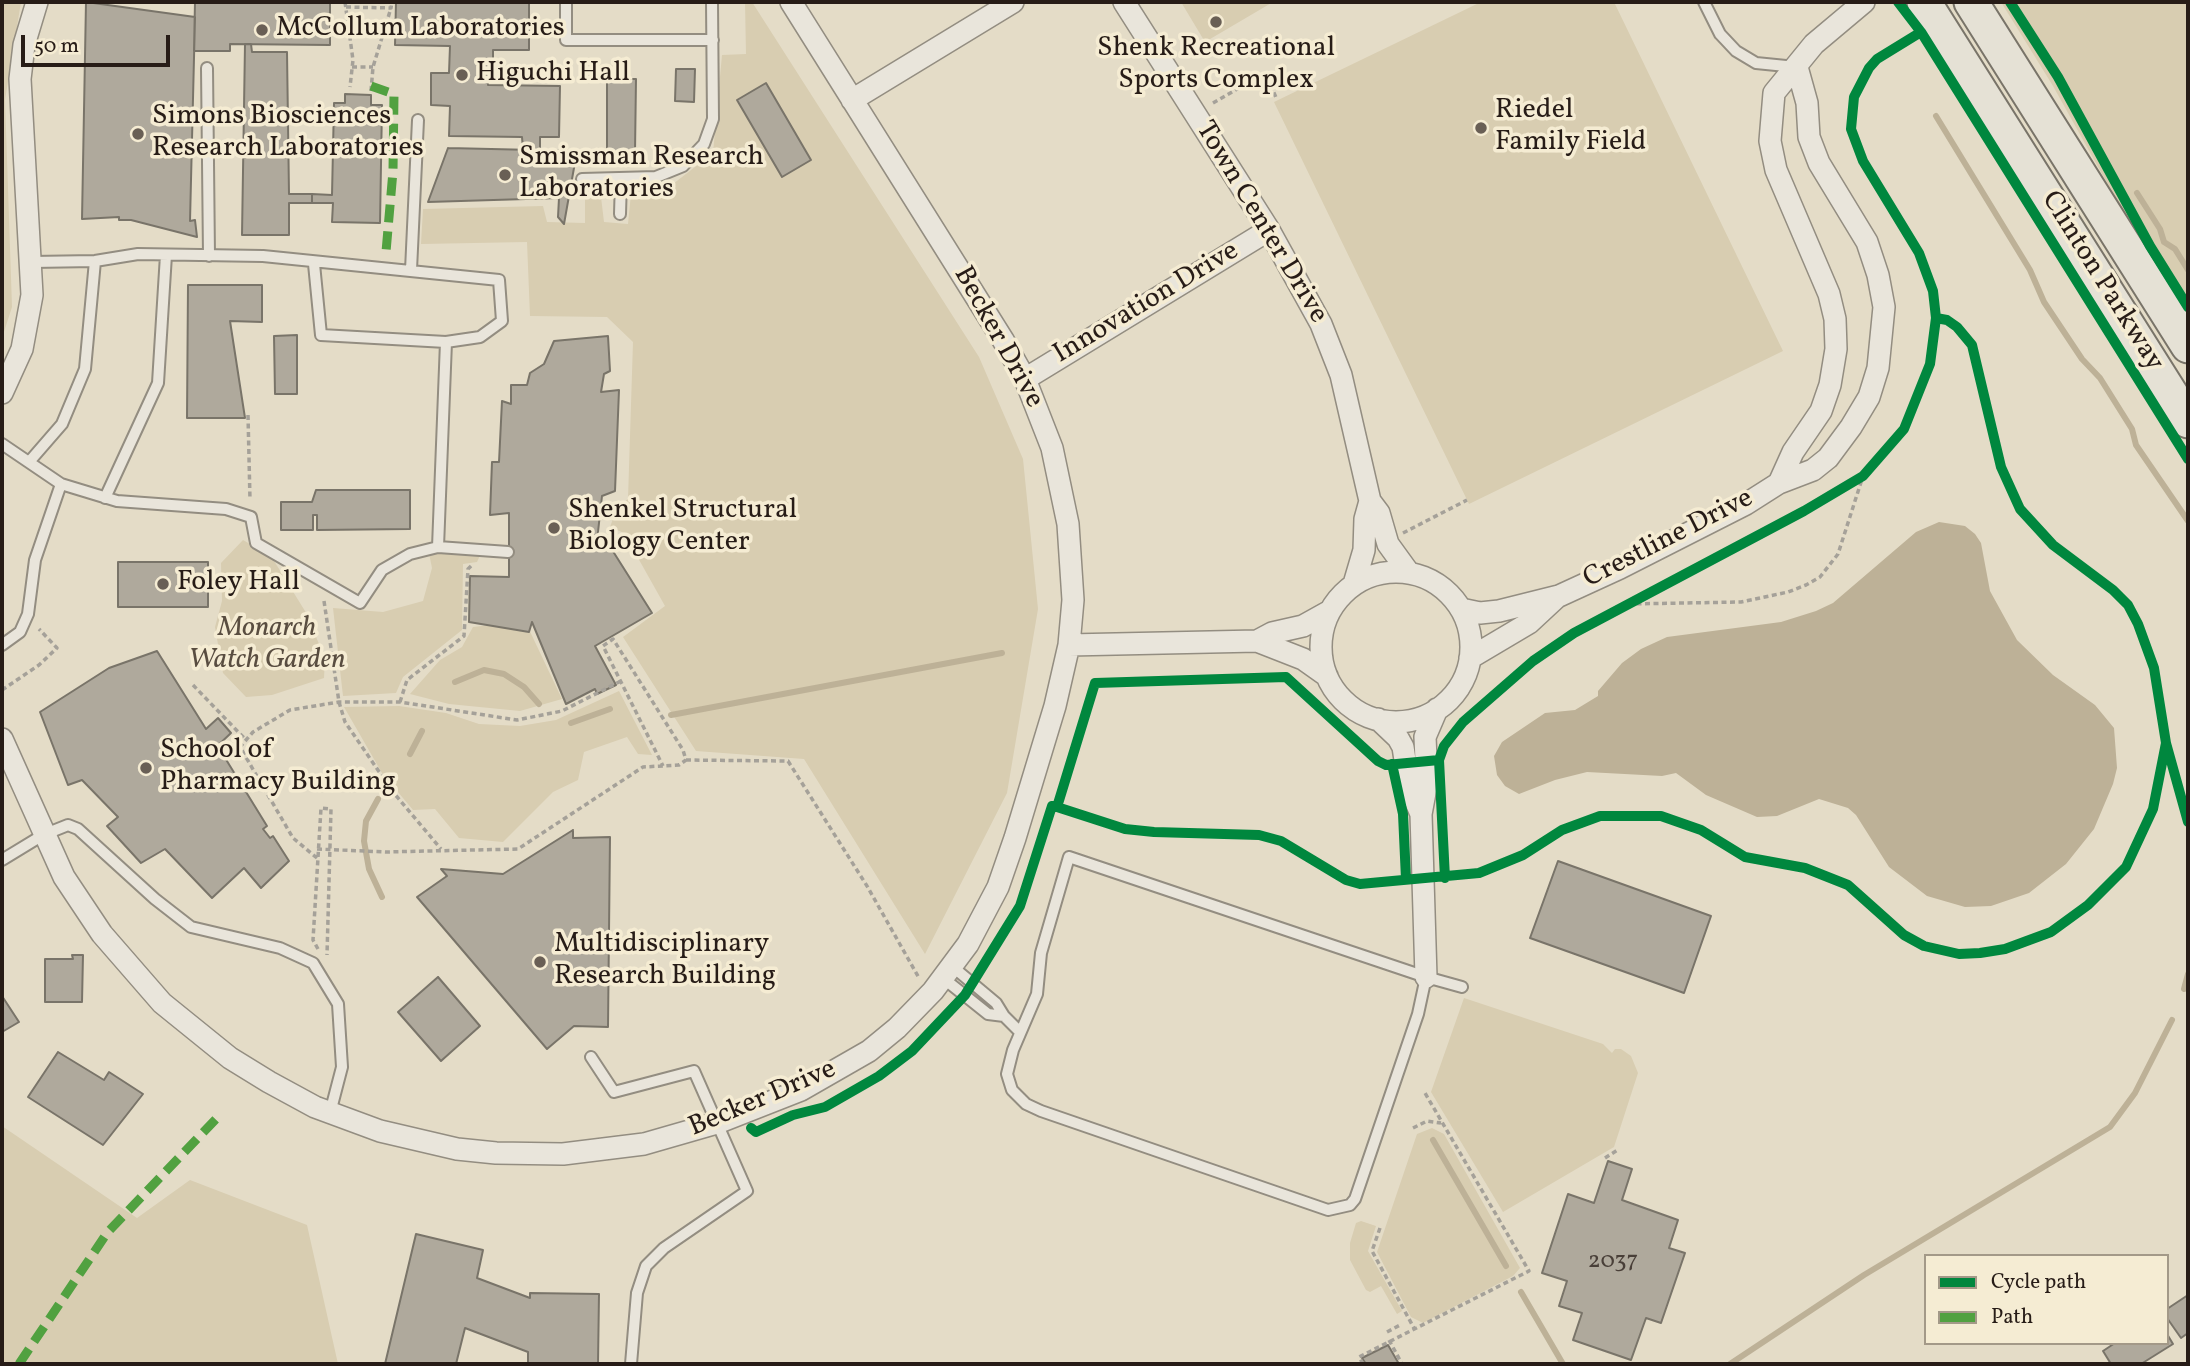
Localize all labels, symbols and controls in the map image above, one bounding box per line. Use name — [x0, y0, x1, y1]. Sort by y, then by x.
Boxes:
place label: McCollum Laboratories — [276, 13, 565, 47]
marker: Shenk Recreational Sports Complex — [1208, 14, 1224, 30]
scale bar — [24, 21, 173, 65]
marker: McCollum Laboratories — [254, 22, 270, 38]
text: 50 m — [34, 32, 79, 61]
place label: Shenk Recreational Sports Complex — [1097, 33, 1335, 99]
place label: Higuchi Hall — [476, 58, 630, 92]
marker: Higuchi Hall — [454, 67, 470, 83]
place label: Riedel Family Field — [1495, 95, 1646, 161]
place label: Simons Biosciences Research Laboratories — [152, 101, 424, 167]
street label: Town Center Drive — [1186, 116, 1334, 330]
marker: Riedel Family Field — [1473, 120, 1489, 136]
marker: Simons Biosciences Research Laboratories — [130, 126, 146, 142]
place label: Smissman Research Laboratories — [519, 142, 764, 208]
marker: Smissman Research Laboratories — [497, 167, 513, 183]
street label: Clinton Parkway — [2032, 186, 2170, 378]
street label: Innovation Drive — [1048, 235, 1246, 373]
street label: Becker Drive — [944, 261, 1050, 415]
street label: Crestline Drive — [1579, 483, 1759, 597]
place label: Shenkel Structural Biology Center — [568, 495, 797, 561]
marker: Shenkel Structural Biology Center — [546, 520, 562, 536]
place label: Foley Hall — [177, 567, 300, 601]
marker: Foley Hall — [155, 576, 171, 592]
park label: Monarch Watch Garden — [189, 613, 345, 679]
place label: School of Pharmacy Building — [160, 735, 396, 801]
marker: School of Pharmacy Building — [138, 760, 154, 776]
place label: Multidisciplinary Research Building — [554, 929, 776, 995]
marker: Multidisciplinary Research Building — [532, 954, 548, 970]
street label: Becker Drive — [684, 1054, 842, 1146]
house number: 2037 — [1588, 1249, 1638, 1277]
legend — [1924, 1254, 2169, 1345]
text: Cycle path — [1991, 1268, 2086, 1297]
text: Path — [1991, 1303, 2033, 1332]

